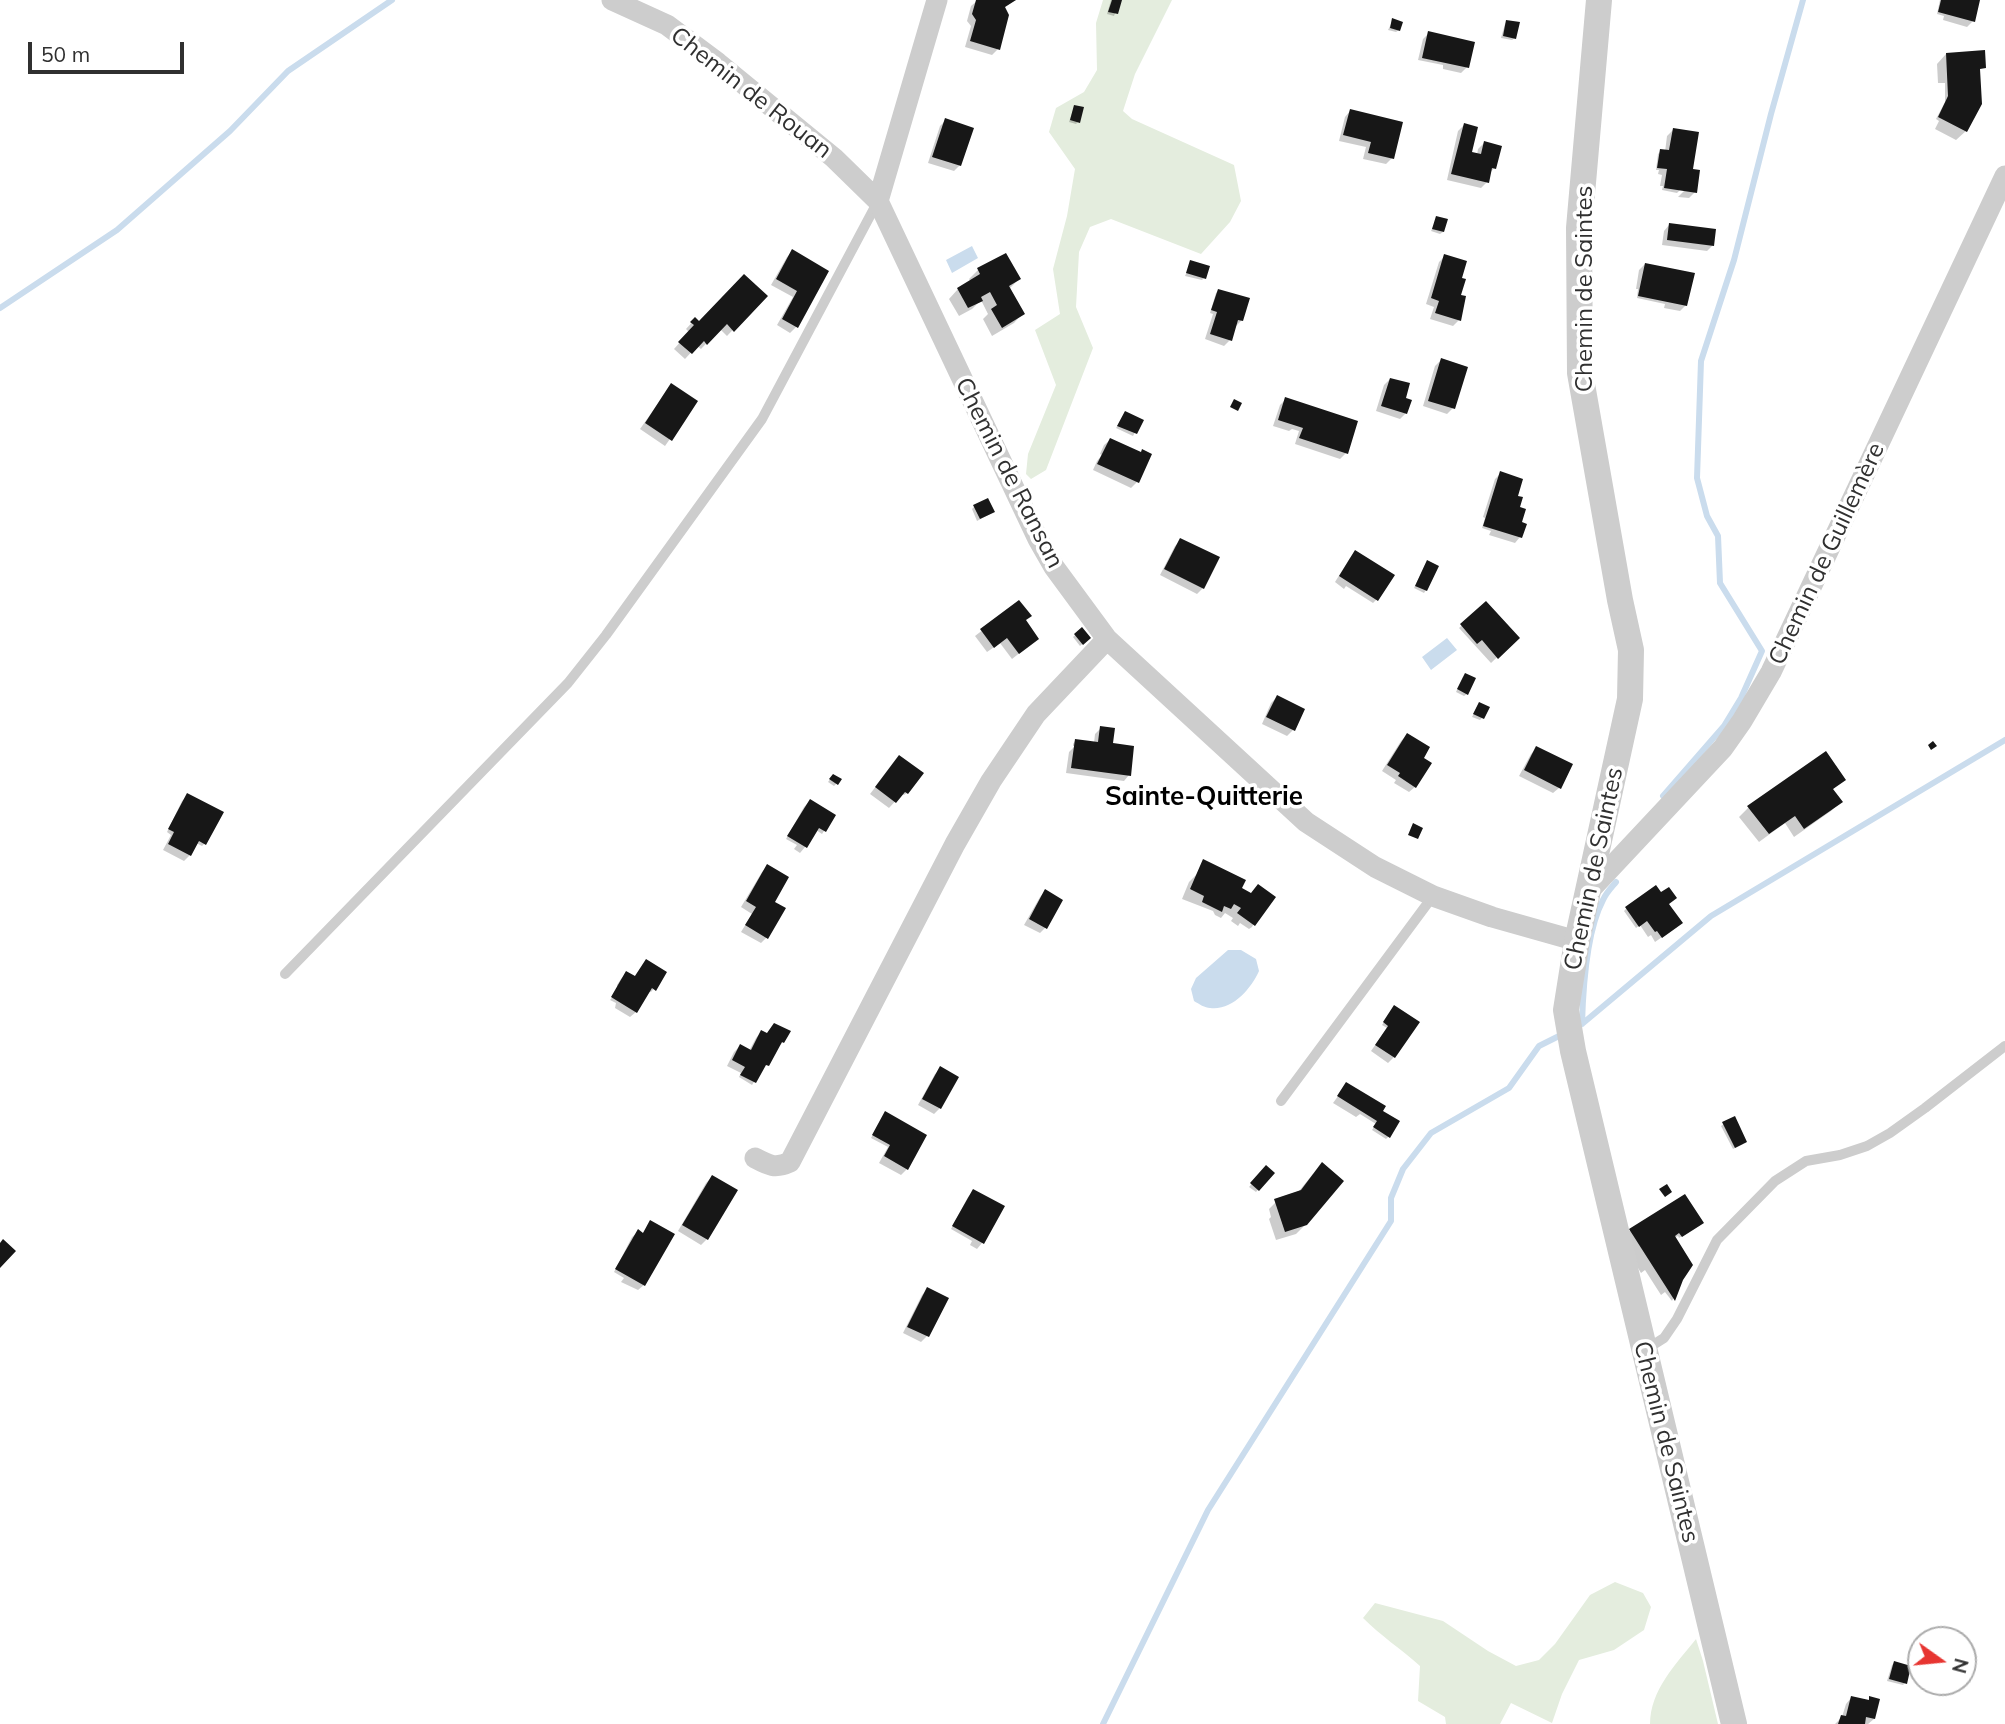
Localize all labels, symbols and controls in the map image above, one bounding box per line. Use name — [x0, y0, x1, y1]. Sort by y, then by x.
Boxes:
street label: Chemin de Rouan — [665, 21, 837, 165]
scale bar — [32, 28, 187, 72]
text: 50 m — [41, 41, 90, 67]
street label: Chemin de Saintes — [1571, 186, 1599, 392]
street label: Chemin de Ransan — [949, 373, 1069, 573]
street label: Chemin de Guillemère — [1763, 438, 1891, 670]
street label: Chemin de Saintes — [1558, 765, 1630, 973]
district label: Sainte-Quitterie — [1105, 781, 1303, 813]
street label: Chemin de Saintes — [1627, 1338, 1705, 1546]
north arrow — [1907, 1626, 1977, 1696]
text: N — [1947, 1656, 1974, 1676]

